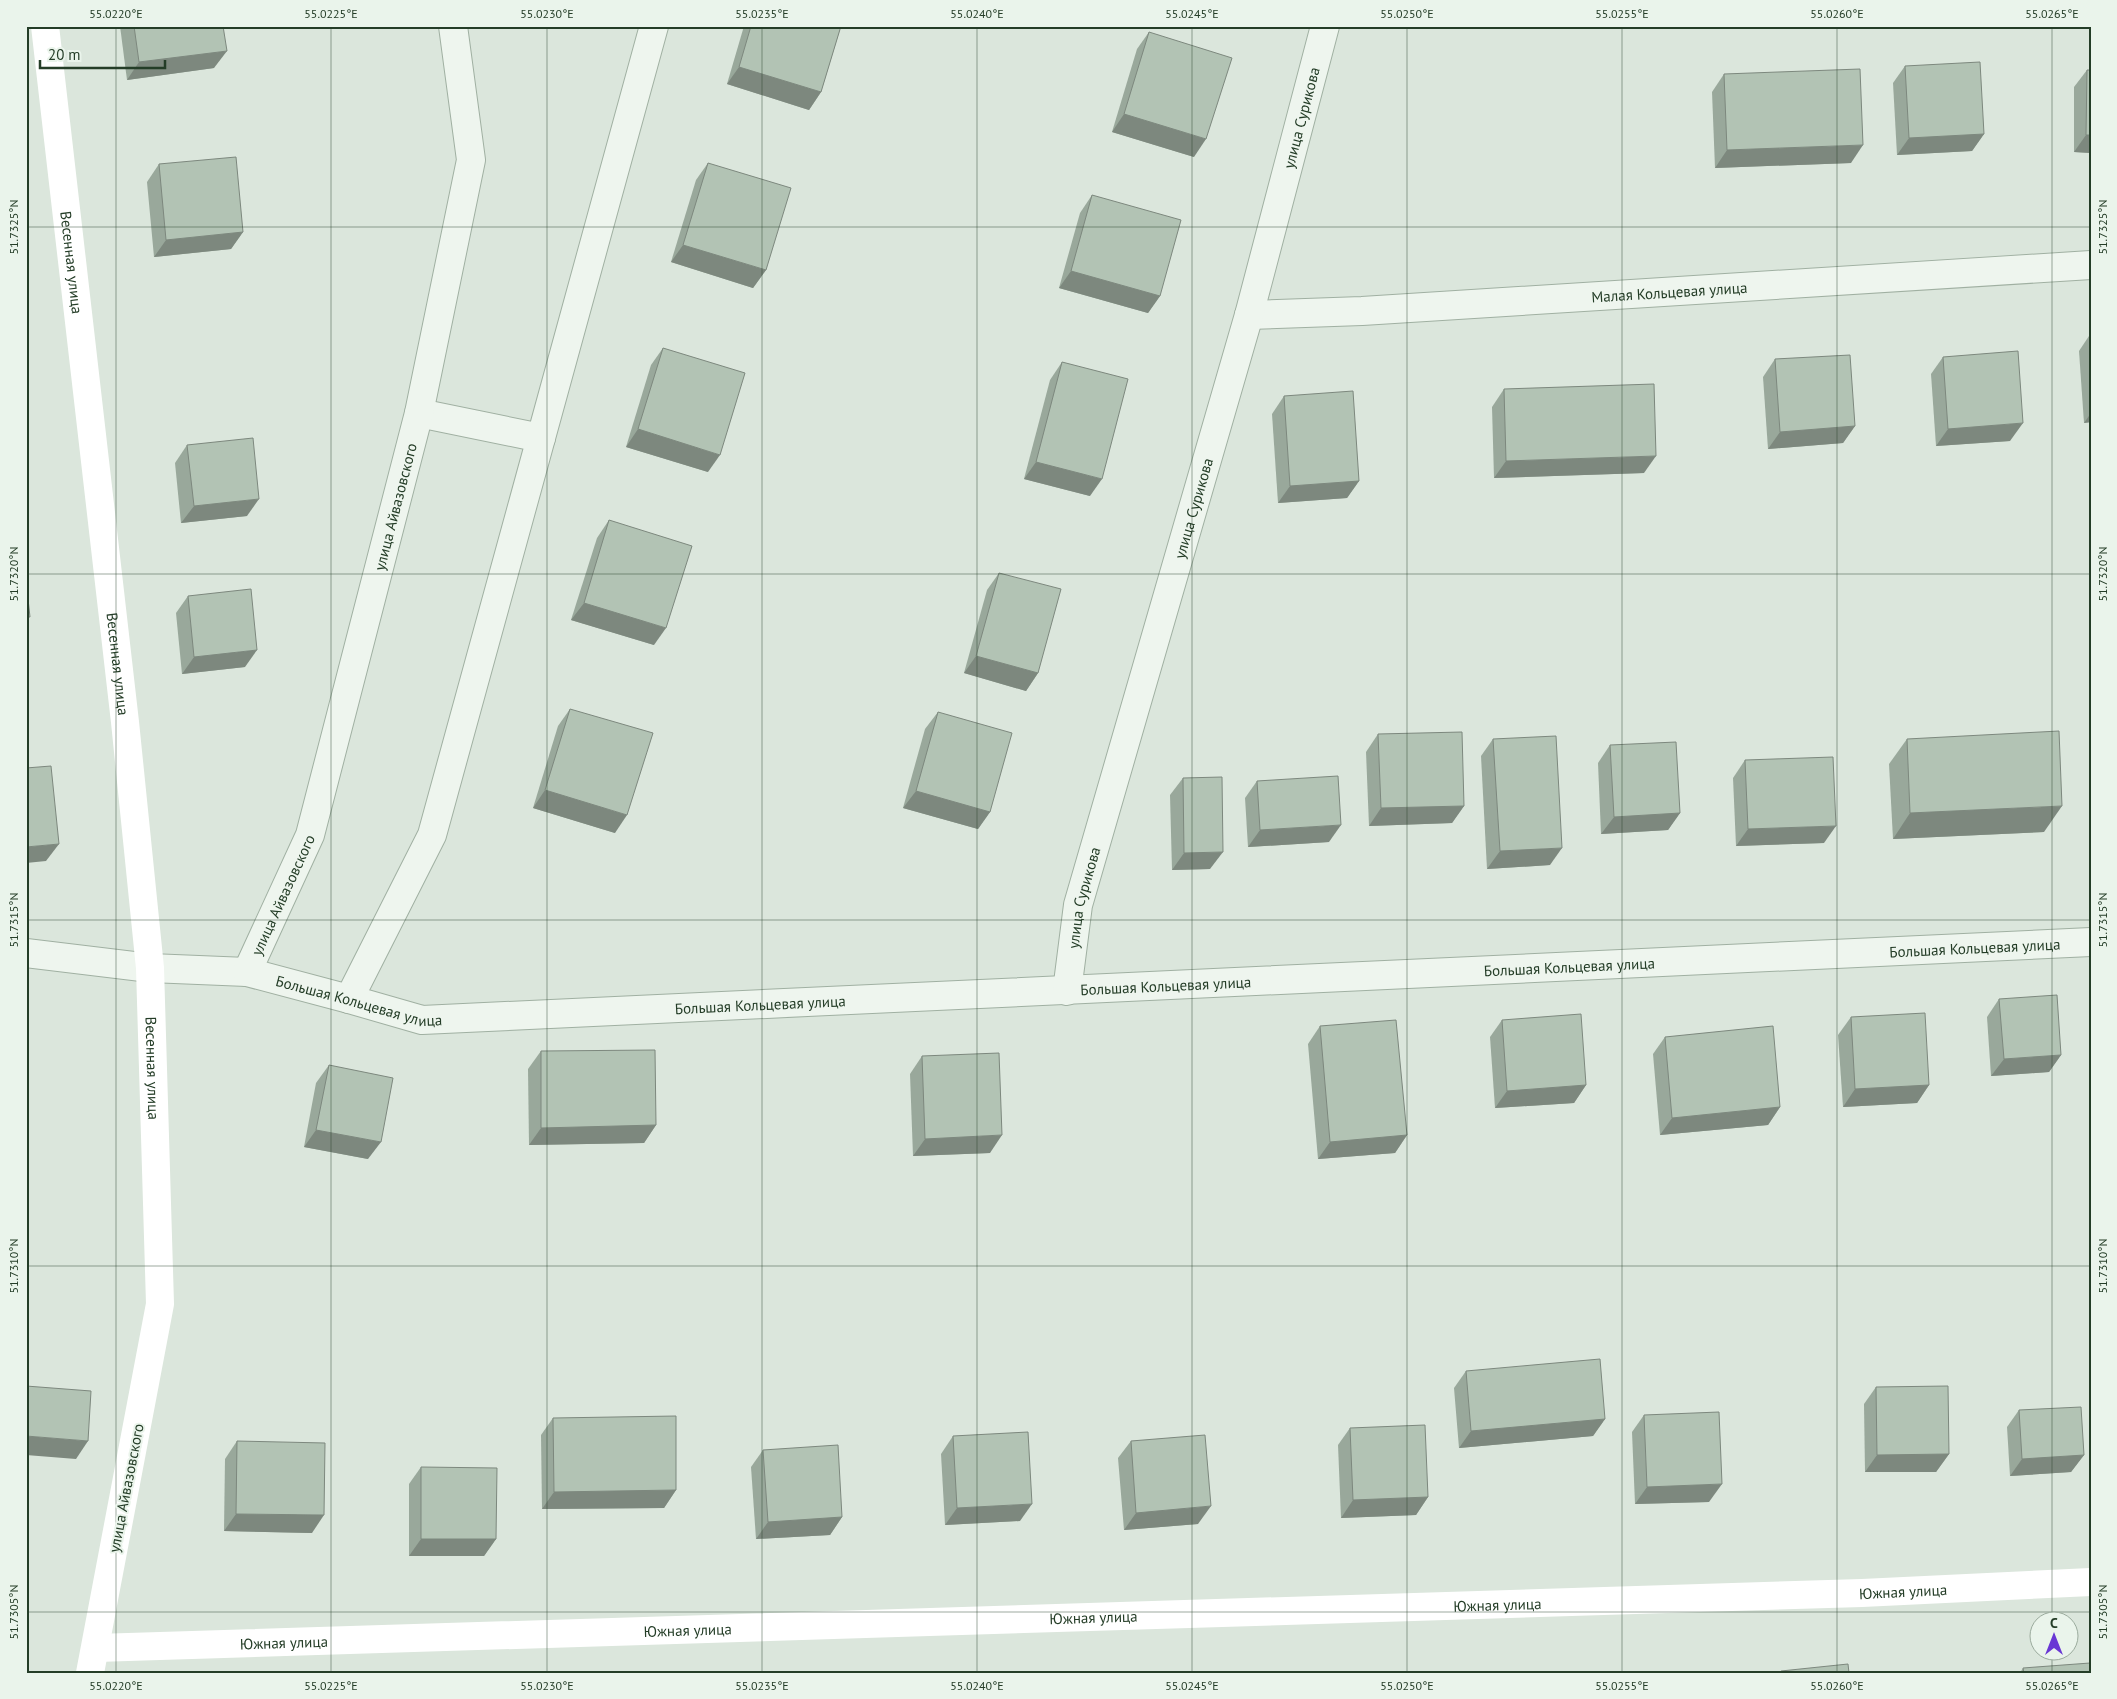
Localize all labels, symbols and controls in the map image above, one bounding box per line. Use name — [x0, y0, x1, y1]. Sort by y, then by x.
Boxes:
text: 55.0220°E — [89, 6, 143, 21]
text: 55.0225°E — [304, 6, 358, 21]
text: 55.0230°E — [520, 6, 574, 21]
text: 55.0235°E — [735, 6, 789, 21]
text: 55.0240°E — [950, 6, 1004, 21]
text: 55.0245°E — [1165, 6, 1219, 21]
text: 55.0250°E — [1380, 6, 1434, 21]
text: 55.0255°E — [1595, 6, 1649, 21]
text: 55.0260°E — [1810, 6, 1864, 21]
text: 55.0265°E — [2025, 6, 2079, 21]
scale bar — [40, 38, 165, 70]
text: 20 m — [48, 45, 81, 64]
street label: улица Сурикова — [1278, 65, 1323, 170]
text: 51.7325°N — [6, 200, 21, 254]
text: 51.7325°N — [2095, 200, 2110, 254]
street label: Весенная улица — [57, 210, 88, 315]
street label: Малая Кольцевая улица — [1591, 277, 1748, 306]
street label: улица Айвазовского — [369, 441, 420, 572]
street label: улица Сурикова — [1169, 455, 1217, 561]
text: 51.7320°N — [6, 547, 21, 601]
text: 51.7320°N — [2095, 547, 2110, 601]
street label: Весенная улица — [103, 611, 134, 716]
street label: улица Айвазовского — [247, 831, 319, 958]
street label: улица Сурикова — [1063, 844, 1104, 950]
text: 51.7315°N — [6, 893, 21, 947]
text: 51.7315°N — [2095, 893, 2110, 947]
street label: Большая Кольцевая улица — [1889, 934, 2061, 961]
street label: Большая Кольцевая улица — [1483, 953, 1655, 980]
street label: Большая Кольцевая улица — [274, 971, 443, 1030]
street label: Большая Кольцевая улица — [1080, 972, 1252, 999]
street label: Большая Кольцевая улица — [674, 991, 846, 1018]
street label: Весенная улица — [142, 1016, 164, 1120]
text: 51.7310°N — [6, 1239, 21, 1293]
text: 51.7310°N — [2095, 1239, 2110, 1293]
street label: улица Айвазовского — [104, 1422, 148, 1554]
street label: Южная улица — [1859, 1579, 1948, 1603]
text: 51.7305°N — [6, 1585, 21, 1639]
text: 51.7305°N — [2095, 1585, 2110, 1639]
street label: Южная улица — [1453, 1593, 1542, 1615]
street label: Южная улица — [1049, 1606, 1138, 1628]
north arrow — [2030, 1612, 2080, 1662]
text: С — [2050, 1614, 2058, 1632]
street label: Южная улица — [643, 1619, 732, 1640]
street label: Южная улица — [240, 1631, 328, 1653]
text: 55.0220°E — [89, 1678, 143, 1693]
text: 55.0225°E — [304, 1678, 358, 1693]
text: 55.0230°E — [520, 1678, 574, 1693]
text: 55.0235°E — [735, 1678, 789, 1693]
text: 55.0240°E — [950, 1678, 1004, 1693]
text: 55.0245°E — [1165, 1678, 1219, 1693]
text: 55.0250°E — [1380, 1678, 1434, 1693]
text: 55.0255°E — [1595, 1678, 1649, 1693]
text: 55.0260°E — [1810, 1678, 1864, 1693]
text: 55.0265°E — [2025, 1678, 2079, 1693]

